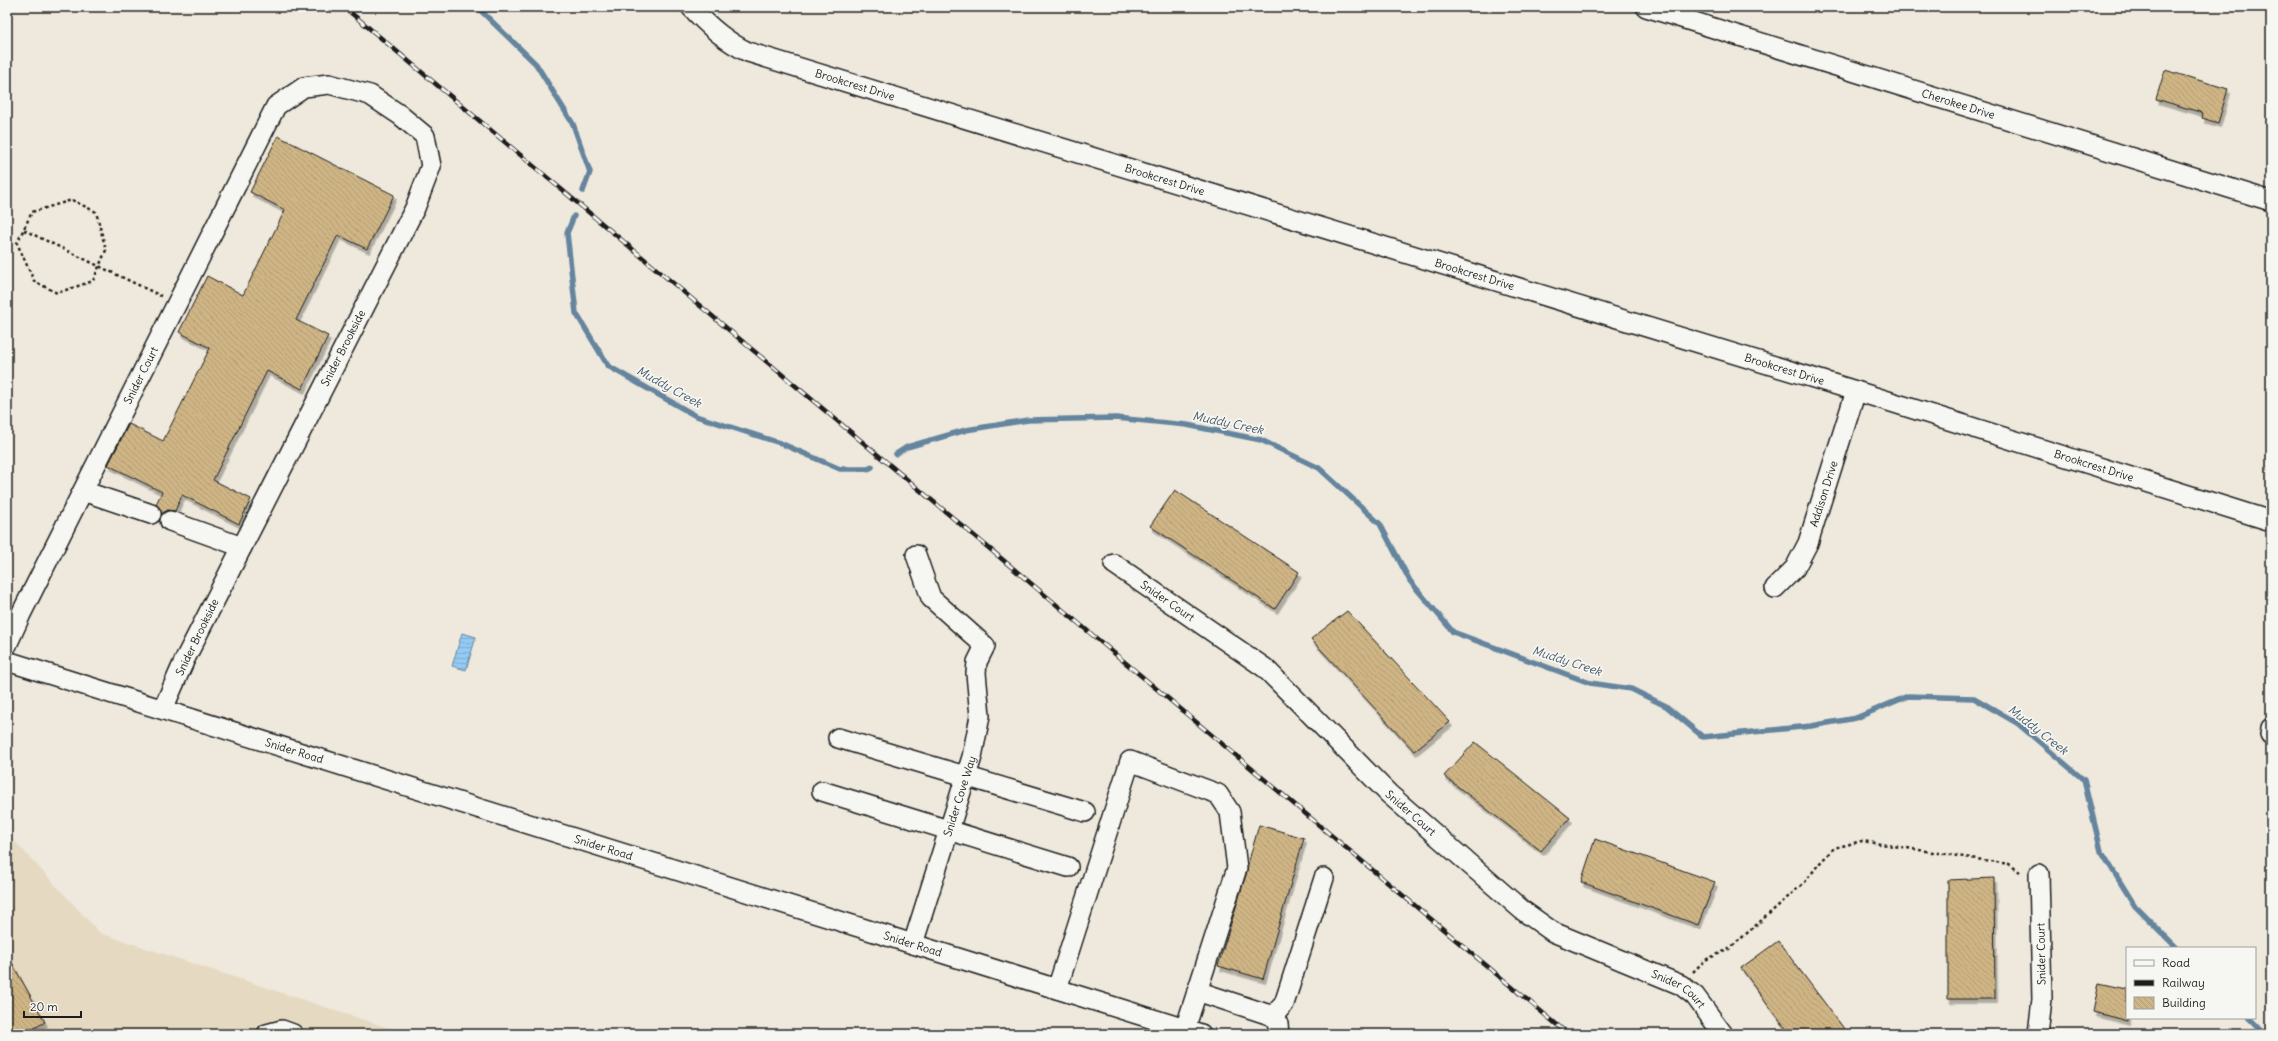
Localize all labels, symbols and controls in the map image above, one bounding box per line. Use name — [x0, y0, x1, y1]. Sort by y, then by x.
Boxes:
street label: Brookcrest Drive — [813, 66, 897, 104]
street label: Cherokee Drive — [1920, 86, 1997, 122]
street label: Brookcrest Drive — [1123, 161, 1206, 198]
street label: Brookcrest Drive — [1433, 256, 1516, 293]
street label: Snider Brookside — [318, 307, 368, 389]
street label: Snider Court — [121, 344, 161, 406]
street label: Brookcrest Drive — [1743, 350, 1826, 388]
water label: Muddy Creek — [634, 363, 705, 411]
water label: Muddy Creek — [1191, 408, 1266, 437]
street label: Brookcrest Drive — [2052, 446, 2135, 485]
street label: Addison Drive — [1806, 459, 1841, 529]
street label: Snider Court — [1138, 577, 1197, 625]
street label: Snider Brookside — [172, 596, 222, 678]
water label: Muddy Creek — [1531, 642, 1604, 679]
water label: Muddy Creek — [2005, 702, 2072, 758]
street label: Snider Road — [263, 735, 326, 767]
street label: Snider Cove Way — [940, 754, 979, 838]
street label: Snider Court — [1383, 787, 1439, 839]
street label: Snider Road — [573, 832, 635, 863]
street label: Snider Court — [2033, 922, 2049, 985]
street label: Snider Road — [882, 928, 944, 960]
legend — [2126, 947, 2256, 1019]
text: Road — [2162, 955, 2190, 970]
street label: Snider Court — [1649, 967, 1709, 1011]
text: Railway — [2162, 975, 2205, 990]
scale bar — [24, 993, 81, 1019]
text: Building — [2162, 995, 2206, 1010]
text: 20 m — [30, 999, 58, 1014]

